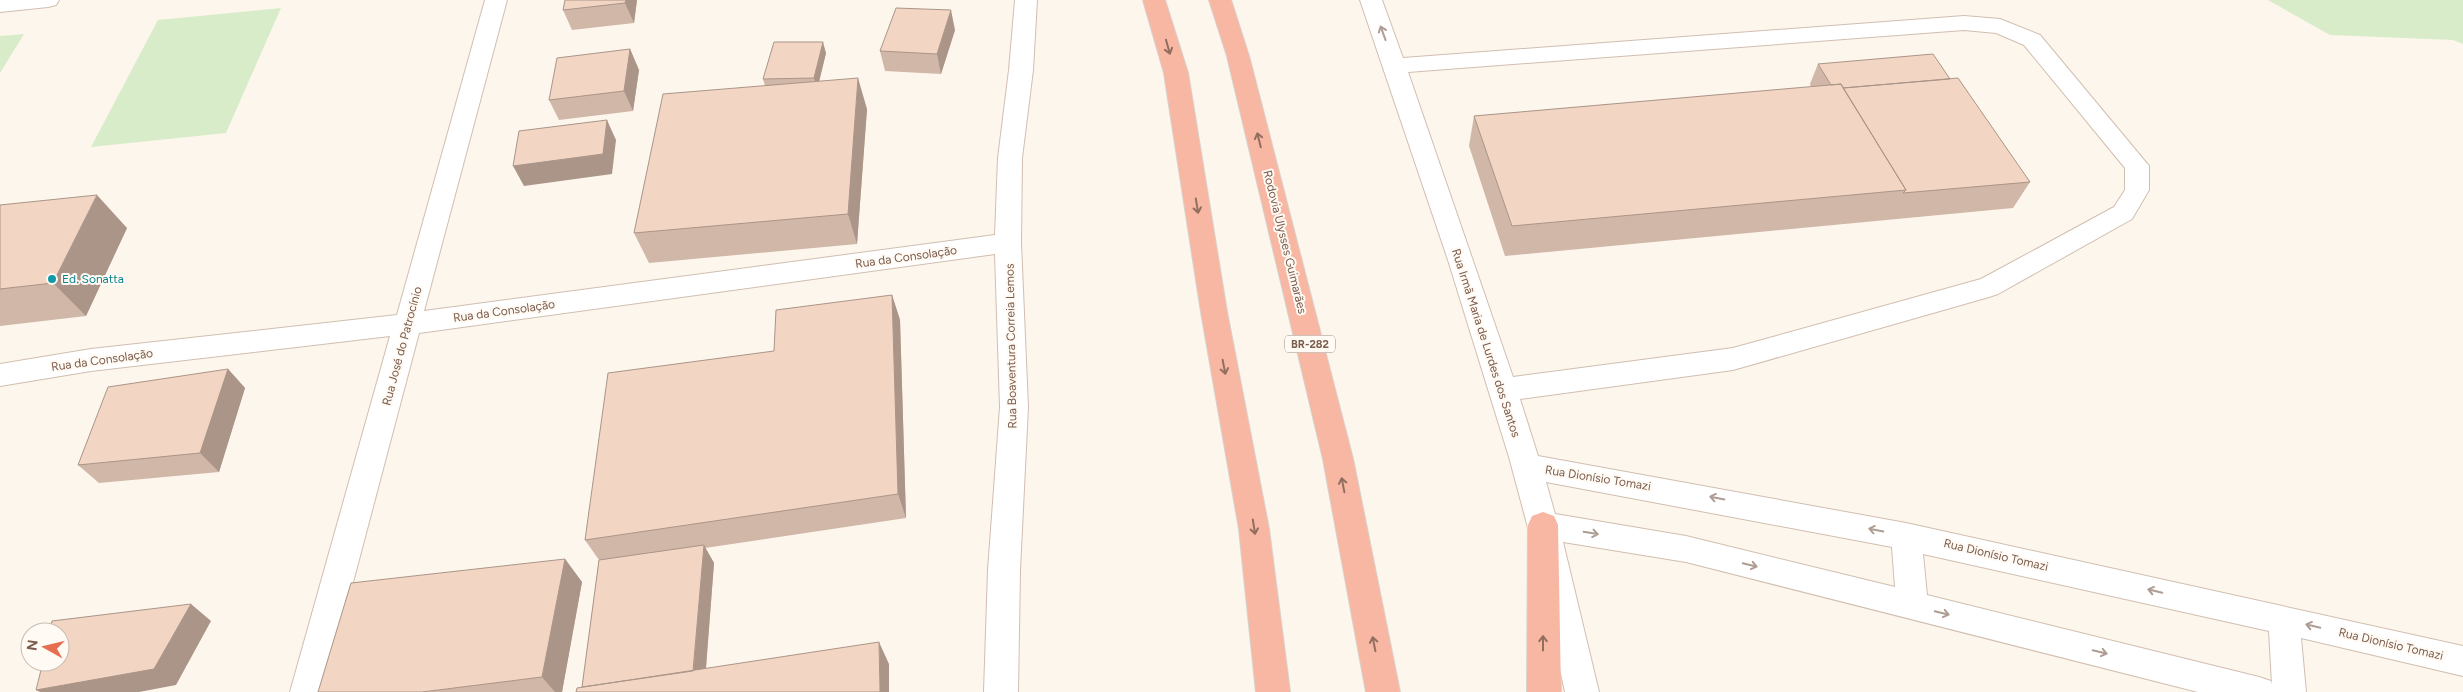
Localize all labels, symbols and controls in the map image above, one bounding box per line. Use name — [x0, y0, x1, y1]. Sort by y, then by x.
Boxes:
one-way arrow — [1378, 26, 1387, 41]
one-way arrow — [1164, 38, 1174, 54]
one-way arrow — [1254, 132, 1264, 148]
street label: Rodovia Ulysses Guimarães — [1260, 169, 1310, 316]
one-way arrow — [1192, 198, 1202, 214]
street label: Rua da Consolação — [854, 243, 958, 271]
street label: Rua Irmã Maria de Lurdes dos Santos — [1449, 247, 1523, 439]
street label: Rua Boaventura Correia Lemos — [1003, 263, 1019, 429]
place label: Ed. Sonatta — [62, 272, 124, 286]
marker: Ed. Sonatta — [46, 273, 58, 285]
street label: Rua José do Patrocínio — [379, 285, 425, 407]
street label: Rua da Consolação — [452, 297, 556, 325]
road number: BR-282 — [1285, 336, 1335, 352]
street label: Rua da Consolação — [50, 346, 154, 374]
one-way arrow — [1219, 358, 1229, 374]
street label: Rua Dionísio Tomazi — [1544, 463, 1652, 493]
one-way arrow — [1337, 477, 1347, 493]
one-way arrow — [1709, 493, 1725, 502]
one-way arrow — [1249, 518, 1259, 534]
one-way arrow — [1869, 524, 1885, 534]
one-way arrow — [1583, 529, 1599, 539]
street label: Rua Dionísio Tomazi — [1942, 536, 2050, 574]
one-way arrow — [1742, 561, 1758, 570]
one-way arrow — [2147, 586, 2163, 595]
one-way arrow — [1934, 609, 1950, 618]
one-way arrow — [2306, 621, 2322, 630]
north arrow — [20, 622, 70, 672]
street label: Rua Dionísio Tomazi — [2337, 625, 2445, 663]
one-way arrow — [1539, 636, 1548, 652]
one-way arrow — [1369, 637, 1378, 653]
text: N — [23, 639, 42, 652]
one-way arrow — [2091, 648, 2107, 658]

